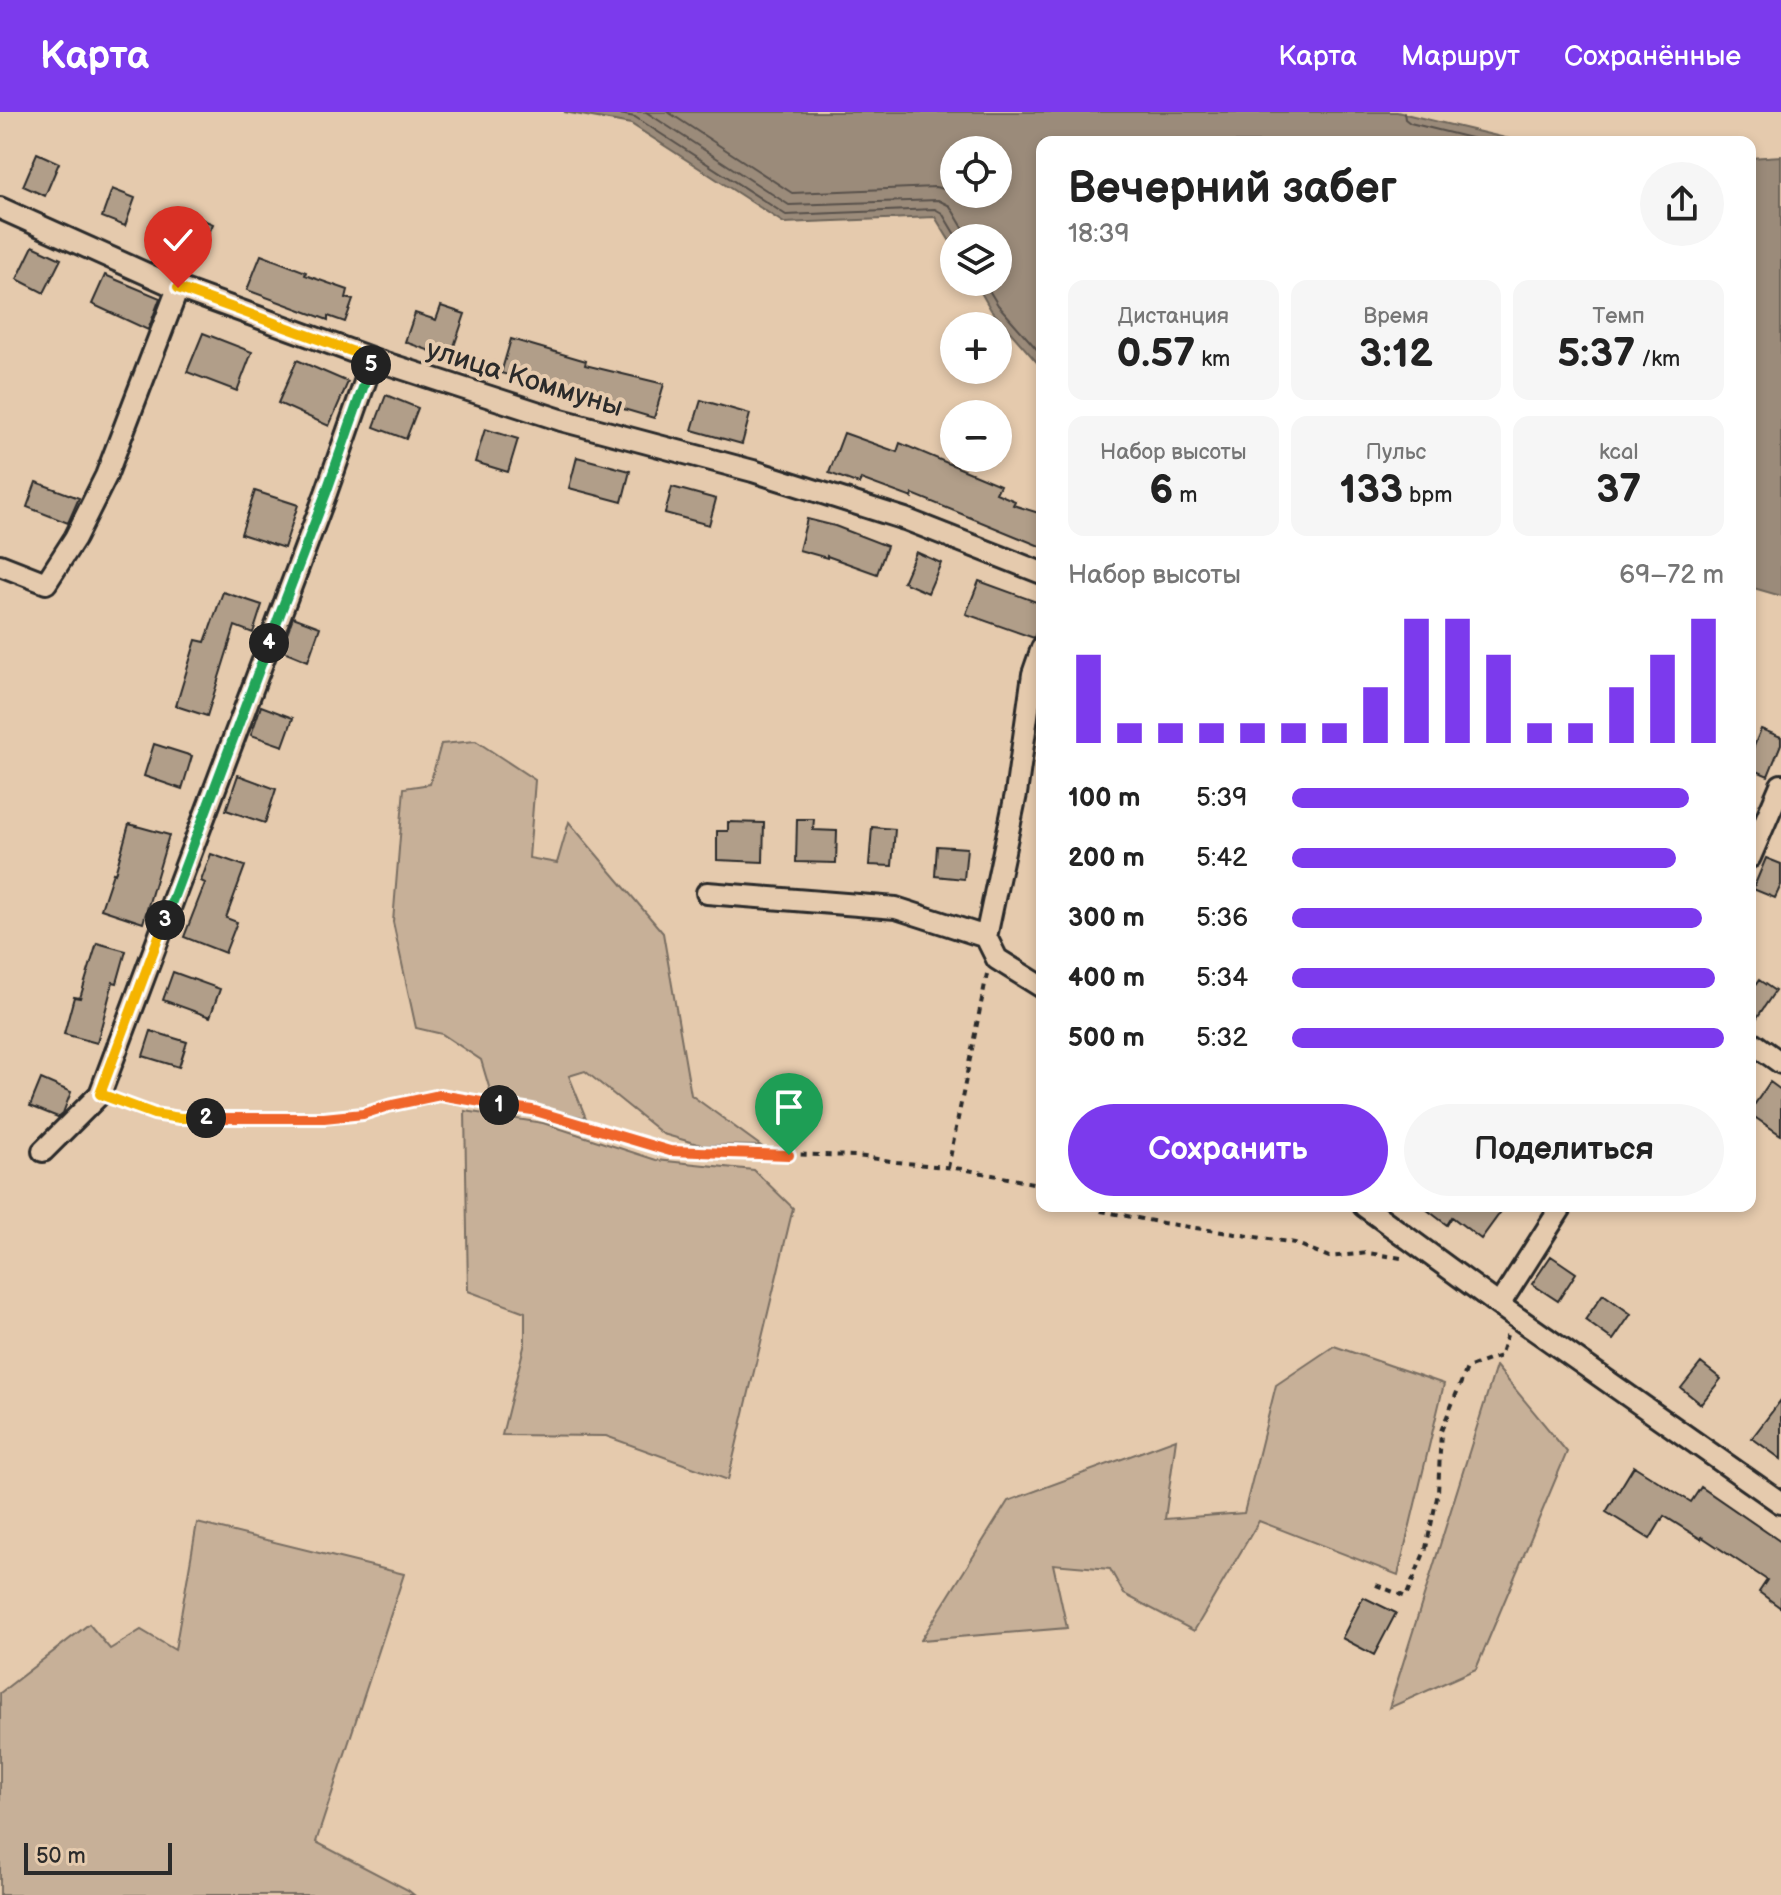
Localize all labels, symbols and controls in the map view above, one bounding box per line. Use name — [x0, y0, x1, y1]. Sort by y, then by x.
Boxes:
text: Карта — [40, 34, 149, 79]
text: Карта — [1278, 40, 1357, 73]
text: Маршрут — [1401, 40, 1520, 73]
text: Сохранённые — [1564, 40, 1741, 73]
map controls — [940, 136, 1012, 472]
button: locate — [940, 136, 1012, 208]
text: Вечерний забег — [1068, 162, 1397, 215]
button: share — [1640, 162, 1724, 246]
pin — [144, 206, 212, 288]
icon: check — [156, 218, 200, 262]
text: 18:39 — [1068, 219, 1130, 250]
button: layers — [940, 224, 1012, 296]
text: Дистанция — [1118, 303, 1229, 330]
text: Время — [1363, 303, 1429, 330]
text: Темп — [1593, 303, 1645, 330]
button: + — [940, 312, 1012, 384]
text: 0.57 — [1116, 330, 1195, 378]
text: 3:12 — [1359, 330, 1433, 378]
text: 5:37 — [1557, 330, 1635, 378]
street label: улица Коммуны — [422, 333, 627, 424]
pin: 5 — [351, 345, 391, 385]
text: km — [1195, 346, 1230, 373]
text: /km — [1635, 346, 1680, 373]
text: 5 — [365, 351, 377, 378]
button: − — [940, 400, 1012, 472]
text: Набор высоты — [1100, 439, 1247, 466]
text: Пульс — [1366, 439, 1426, 466]
text: kcal — [1599, 439, 1638, 466]
text: 6 — [1149, 466, 1173, 514]
text: 133 — [1340, 466, 1403, 514]
text: 37 — [1596, 466, 1641, 514]
text: m — [1173, 482, 1198, 509]
text: bpm — [1403, 482, 1452, 509]
text: Набор высоты — [1068, 560, 1241, 591]
text: 69–72 m — [1619, 560, 1724, 591]
pin: 4 — [249, 623, 289, 663]
text: 4 — [263, 629, 275, 656]
text: 100 m — [1068, 783, 1141, 814]
text: 5:39 — [1196, 783, 1247, 814]
text: 200 m — [1068, 843, 1145, 874]
text: 5:42 — [1196, 843, 1247, 874]
pin: 3 — [145, 900, 185, 940]
text: 300 m — [1068, 903, 1145, 934]
text: 5:36 — [1196, 903, 1248, 934]
text: 3 — [159, 906, 171, 933]
text: 400 m — [1068, 963, 1145, 994]
text: 5:34 — [1196, 963, 1248, 994]
text: 500 m — [1068, 1023, 1145, 1054]
text: 5:32 — [1196, 1023, 1247, 1054]
pin — [755, 1073, 823, 1155]
pin: 1 — [479, 1085, 519, 1125]
icon: arrive — [767, 1085, 811, 1129]
text: 1 — [494, 1091, 504, 1118]
pin: 2 — [186, 1098, 226, 1138]
text: 2 — [199, 1104, 213, 1131]
button: Сохранить — [1068, 1104, 1388, 1196]
button: Поделиться — [1404, 1104, 1724, 1196]
scale bar — [24, 1839, 172, 1875]
text: 50 m — [36, 1843, 86, 1870]

